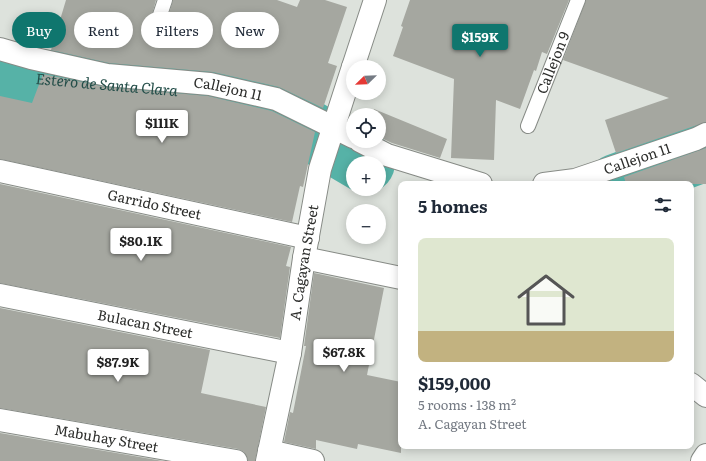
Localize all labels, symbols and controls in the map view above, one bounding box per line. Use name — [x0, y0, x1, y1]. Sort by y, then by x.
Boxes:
chip: Buy — [12, 12, 66, 48]
chip: Rent — [74, 12, 133, 48]
chip: Filters — [141, 12, 213, 48]
chip: New — [221, 12, 279, 48]
pin: $159K — [452, 24, 508, 58]
text: $159K — [461, 27, 499, 46]
street label: Callejon 9 — [531, 28, 574, 97]
north arrow — [346, 60, 386, 100]
map controls — [346, 60, 386, 244]
water label: Estero de Santa Clara — [35, 66, 179, 101]
street label: Callejon 11 — [193, 72, 265, 105]
button: locate — [346, 108, 386, 148]
pin: $111K — [134, 110, 190, 144]
text: $111K — [145, 113, 179, 132]
street label: Callejon 11 — [601, 137, 673, 179]
button: + — [346, 156, 386, 196]
street label: Garrido Street — [106, 184, 204, 224]
text: 5 homes — [418, 193, 488, 218]
icon: filters — [652, 194, 674, 216]
street label: A. Cagayan Street — [284, 203, 322, 322]
button: − — [346, 204, 386, 244]
pin: $80.1K — [108, 228, 174, 262]
text: $80.1K — [119, 231, 163, 250]
icon: home — [510, 264, 582, 336]
street label: Bulacan Street — [96, 304, 195, 342]
pin: $67.8K — [311, 339, 377, 373]
text: $67.8K — [322, 342, 366, 361]
pin: $87.9K — [85, 349, 151, 383]
text: $87.9K — [97, 352, 139, 371]
text: $159,000 — [418, 370, 491, 395]
text: 5 rooms · 138 m² — [418, 395, 516, 414]
text: A. Cagayan Street — [418, 414, 526, 433]
street label: Mabuhay Street — [53, 419, 160, 456]

